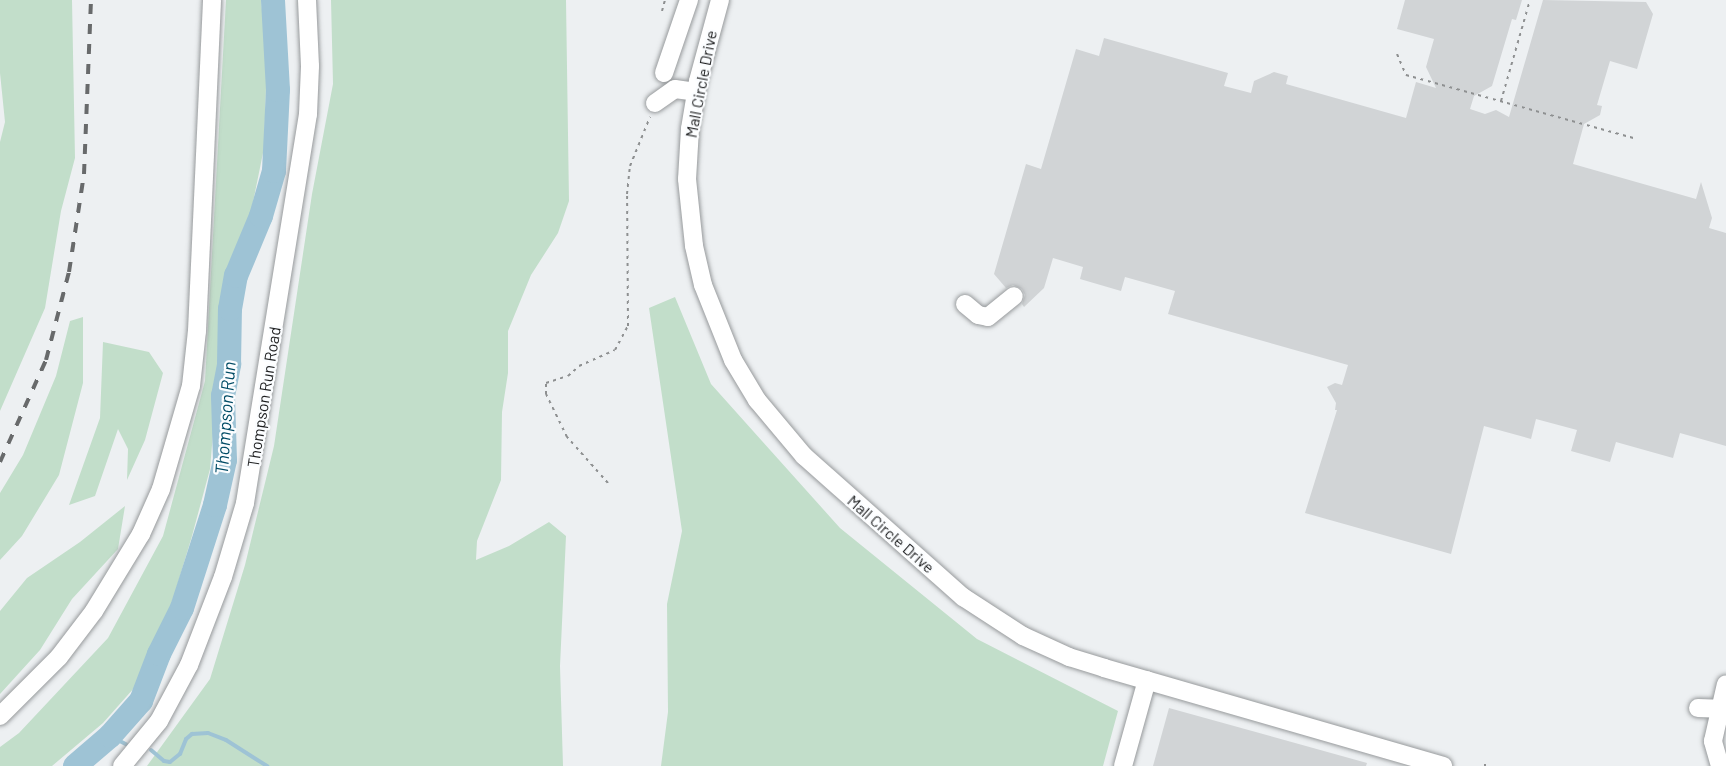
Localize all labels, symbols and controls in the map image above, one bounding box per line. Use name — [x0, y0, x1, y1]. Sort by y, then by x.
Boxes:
street label: Mall Circle Drive — [681, 29, 721, 139]
street label: Thompson Run Road — [243, 325, 285, 469]
water label: Thompson Run — [210, 361, 240, 475]
street label: Mall Circle Drive — [844, 491, 938, 577]

